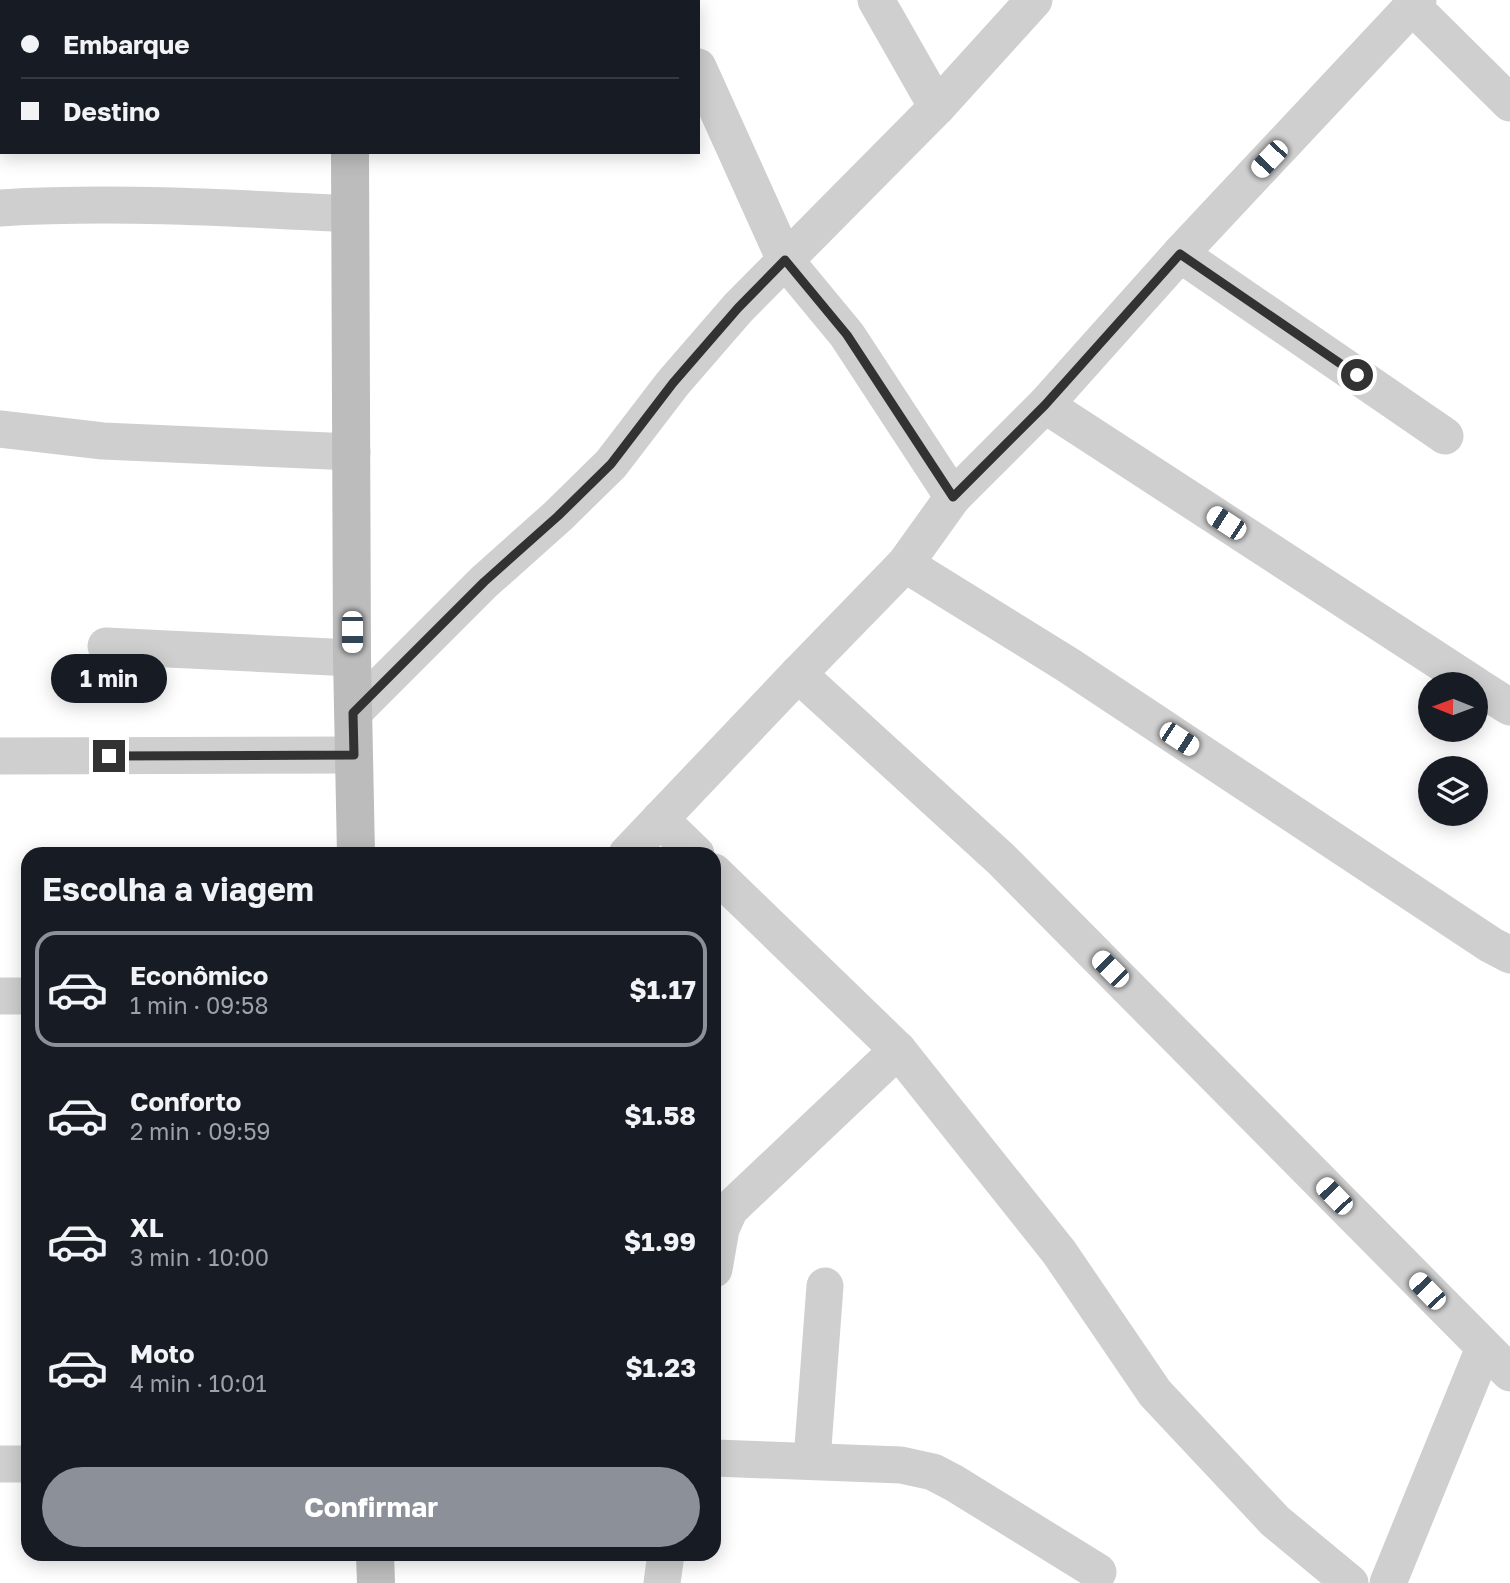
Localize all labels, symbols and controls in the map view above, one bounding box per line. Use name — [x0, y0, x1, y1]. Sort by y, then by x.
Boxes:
text: Embarque — [63, 29, 190, 60]
text: Destino — [63, 96, 160, 127]
car — [1247, 136, 1292, 182]
route start — [1341, 359, 1373, 391]
car — [1203, 503, 1250, 543]
car — [342, 611, 363, 653]
callout: 1 min — [51, 654, 167, 704]
text: 1 min — [80, 664, 138, 692]
north arrow — [1418, 672, 1488, 742]
map controls — [1418, 672, 1488, 826]
car — [1156, 719, 1203, 759]
route end — [93, 740, 125, 772]
button: layers — [1418, 756, 1488, 826]
text: Escolha a viagem — [42, 870, 314, 908]
car — [1088, 947, 1133, 991]
icon: car — [46, 958, 109, 1021]
text: Econômico — [130, 960, 268, 991]
text: $1.17 — [629, 974, 696, 1005]
text: 1 min · 09:58 — [130, 991, 268, 1019]
icon: car — [46, 1084, 109, 1147]
text: Conforto — [130, 1086, 241, 1117]
text: $1.58 — [624, 1100, 696, 1131]
text: 2 min · 09:59 — [130, 1117, 270, 1145]
car — [1312, 1174, 1357, 1218]
icon: car — [46, 1210, 109, 1273]
text: XL — [130, 1212, 164, 1243]
text: $1.99 — [624, 1226, 696, 1257]
text: 3 min · 10:00 — [130, 1243, 269, 1271]
car — [1405, 1269, 1450, 1313]
icon: car — [46, 1336, 109, 1399]
text: Moto — [130, 1338, 195, 1369]
text: $1.23 — [625, 1352, 696, 1383]
text: 4 min · 10:01 — [130, 1369, 267, 1397]
button: Confirmar — [42, 1467, 700, 1547]

